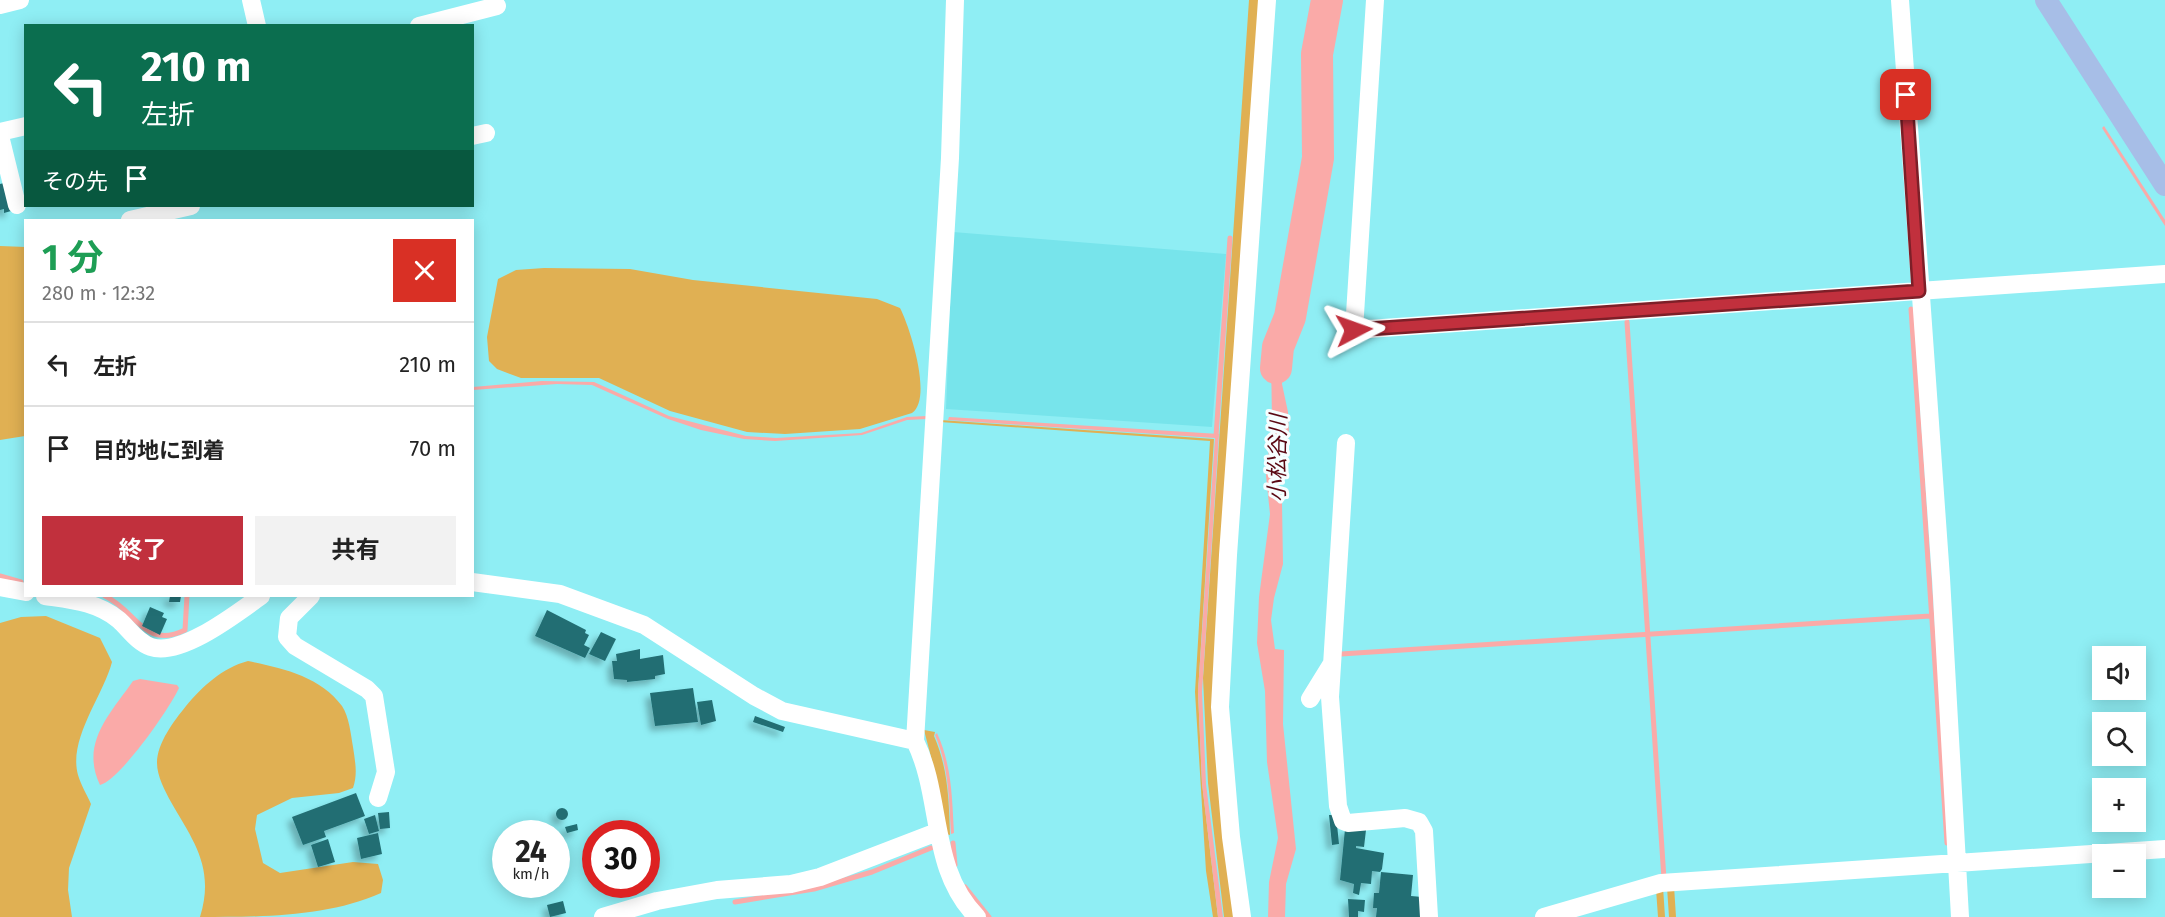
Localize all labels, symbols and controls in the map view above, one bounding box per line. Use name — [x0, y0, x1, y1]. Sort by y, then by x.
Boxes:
text: 210 m — [141, 42, 251, 92]
icon: left — [42, 48, 120, 126]
pin — [1880, 69, 1931, 120]
icon: arrive — [1889, 78, 1922, 111]
text: 左折 — [141, 99, 195, 131]
icon: arrive — [120, 162, 153, 195]
text: その先 — [42, 168, 108, 195]
text: 1 分 — [42, 236, 103, 280]
button: close — [393, 239, 456, 302]
text: 280 m · 12:32 — [42, 281, 155, 305]
position arrow — [1322, 298, 1386, 362]
icon: left — [42, 348, 75, 381]
text: 210 m — [399, 351, 456, 378]
text: 左折 — [93, 353, 137, 380]
water label: 小松谷川 — [1263, 412, 1292, 502]
icon: arrive — [42, 432, 75, 465]
text: 70 m — [410, 435, 456, 462]
text: 目的地に到着 — [93, 437, 225, 464]
button: 終了 — [42, 516, 243, 585]
button: 共有 — [255, 516, 456, 585]
map controls — [2092, 646, 2146, 898]
button: sound — [2092, 646, 2146, 700]
button: search — [2092, 712, 2146, 766]
button: + — [2092, 778, 2146, 832]
speed limit sign: 30 — [582, 820, 660, 898]
text: 24 — [515, 834, 547, 870]
button: − — [2092, 844, 2146, 898]
text: km/h — [512, 865, 550, 883]

